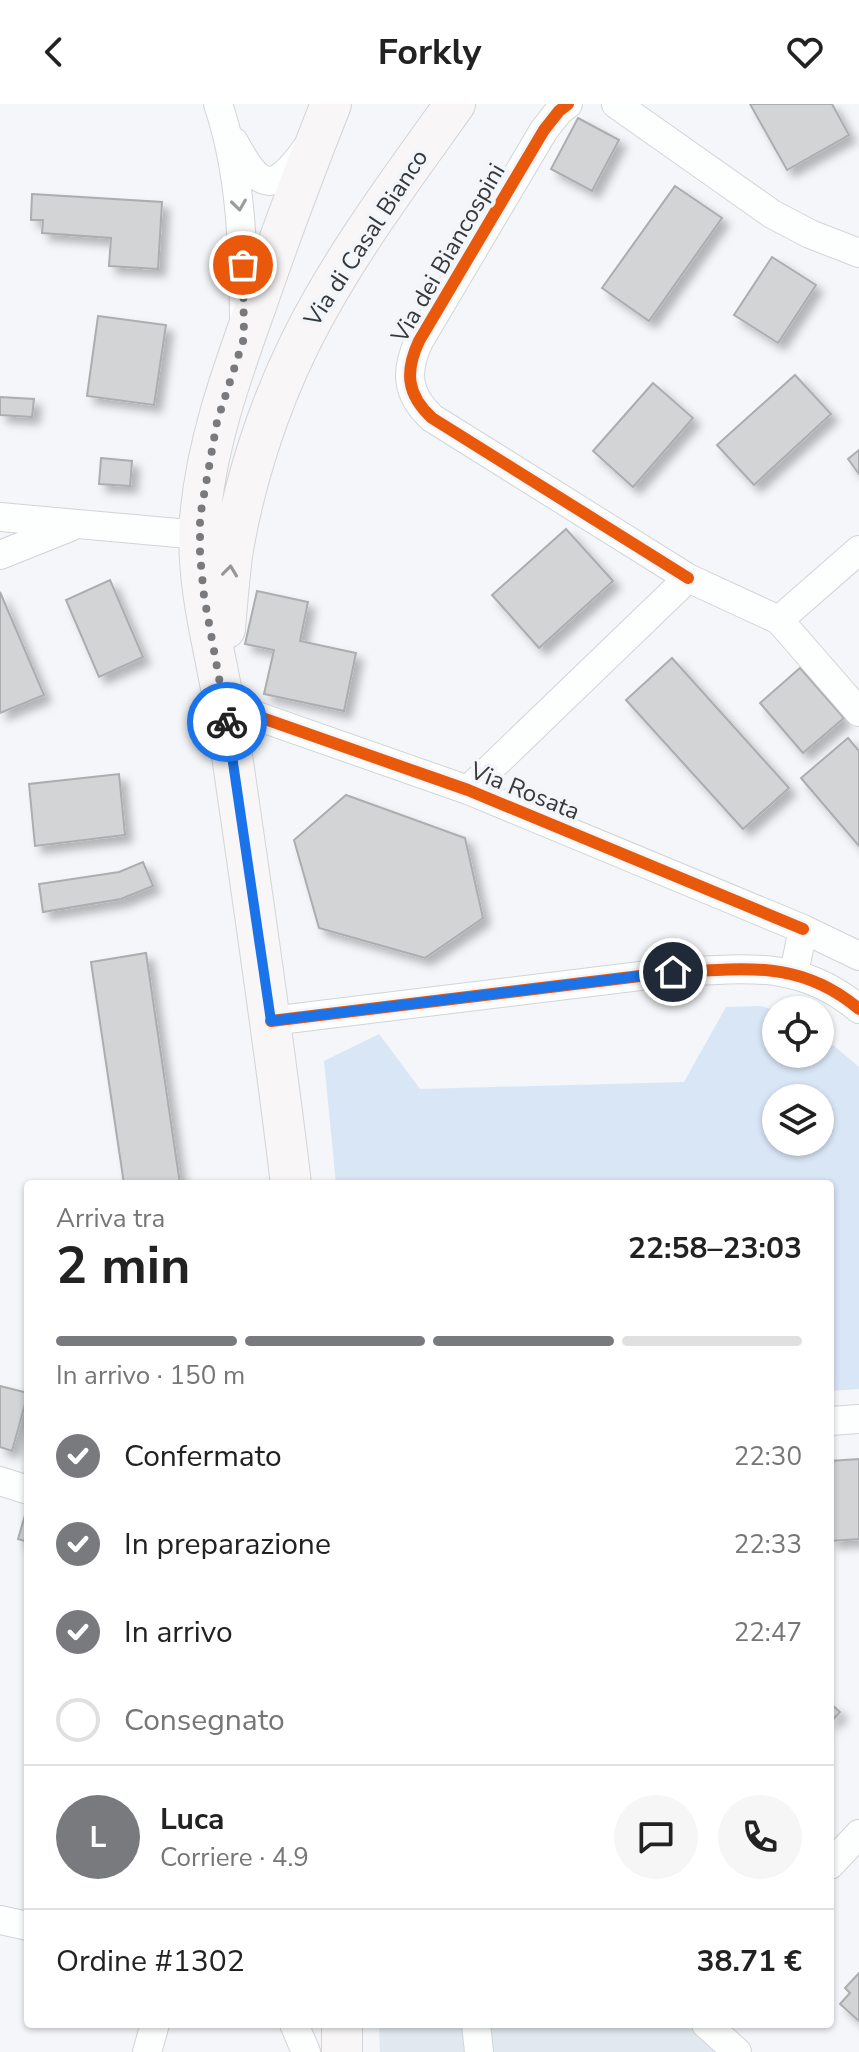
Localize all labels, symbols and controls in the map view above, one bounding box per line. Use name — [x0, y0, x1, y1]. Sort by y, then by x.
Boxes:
text: Forkly — [378, 28, 481, 77]
icon: back — [32, 30, 76, 74]
icon: heart — [783, 30, 827, 74]
street label: Via di Casal Bianco — [296, 143, 435, 334]
street label: Via dei Biancospini — [383, 157, 512, 349]
one-way arrow — [230, 198, 247, 212]
pin — [209, 231, 277, 299]
icon: bag — [221, 243, 265, 287]
one-way arrow — [222, 564, 239, 577]
courier — [187, 682, 267, 762]
icon: bike — [205, 700, 249, 744]
street label: Via Rosata — [465, 754, 585, 827]
pin — [639, 938, 707, 1006]
icon: home — [651, 950, 695, 994]
map controls — [762, 996, 834, 1156]
button: locate — [762, 996, 834, 1068]
button: layers — [762, 1084, 834, 1156]
text: Arriva tra — [56, 1201, 165, 1236]
text: 22:58–23:03 — [628, 1228, 802, 1269]
text: 2 min — [56, 1230, 191, 1301]
text: In arrivo · 150 m — [56, 1358, 245, 1393]
icon: check — [56, 1434, 100, 1478]
text: Confermato — [124, 1436, 282, 1477]
text: 22:30 — [734, 1439, 802, 1474]
icon: check — [56, 1522, 100, 1566]
text: In preparazione — [124, 1524, 331, 1565]
text: 22:33 — [734, 1527, 802, 1562]
icon: check — [56, 1610, 100, 1654]
text: In arrivo — [124, 1612, 233, 1653]
text: 22:47 — [734, 1615, 802, 1650]
text: Consegnato — [124, 1700, 285, 1741]
button: chat — [614, 1795, 698, 1879]
button: phone — [718, 1795, 802, 1879]
text: Luca — [160, 1799, 224, 1840]
text: L — [90, 1817, 106, 1858]
text: Corriere · 4.9 — [160, 1840, 309, 1875]
text: Ordine #1302 — [56, 1941, 245, 1982]
text: 38.71 € — [696, 1941, 802, 1982]

